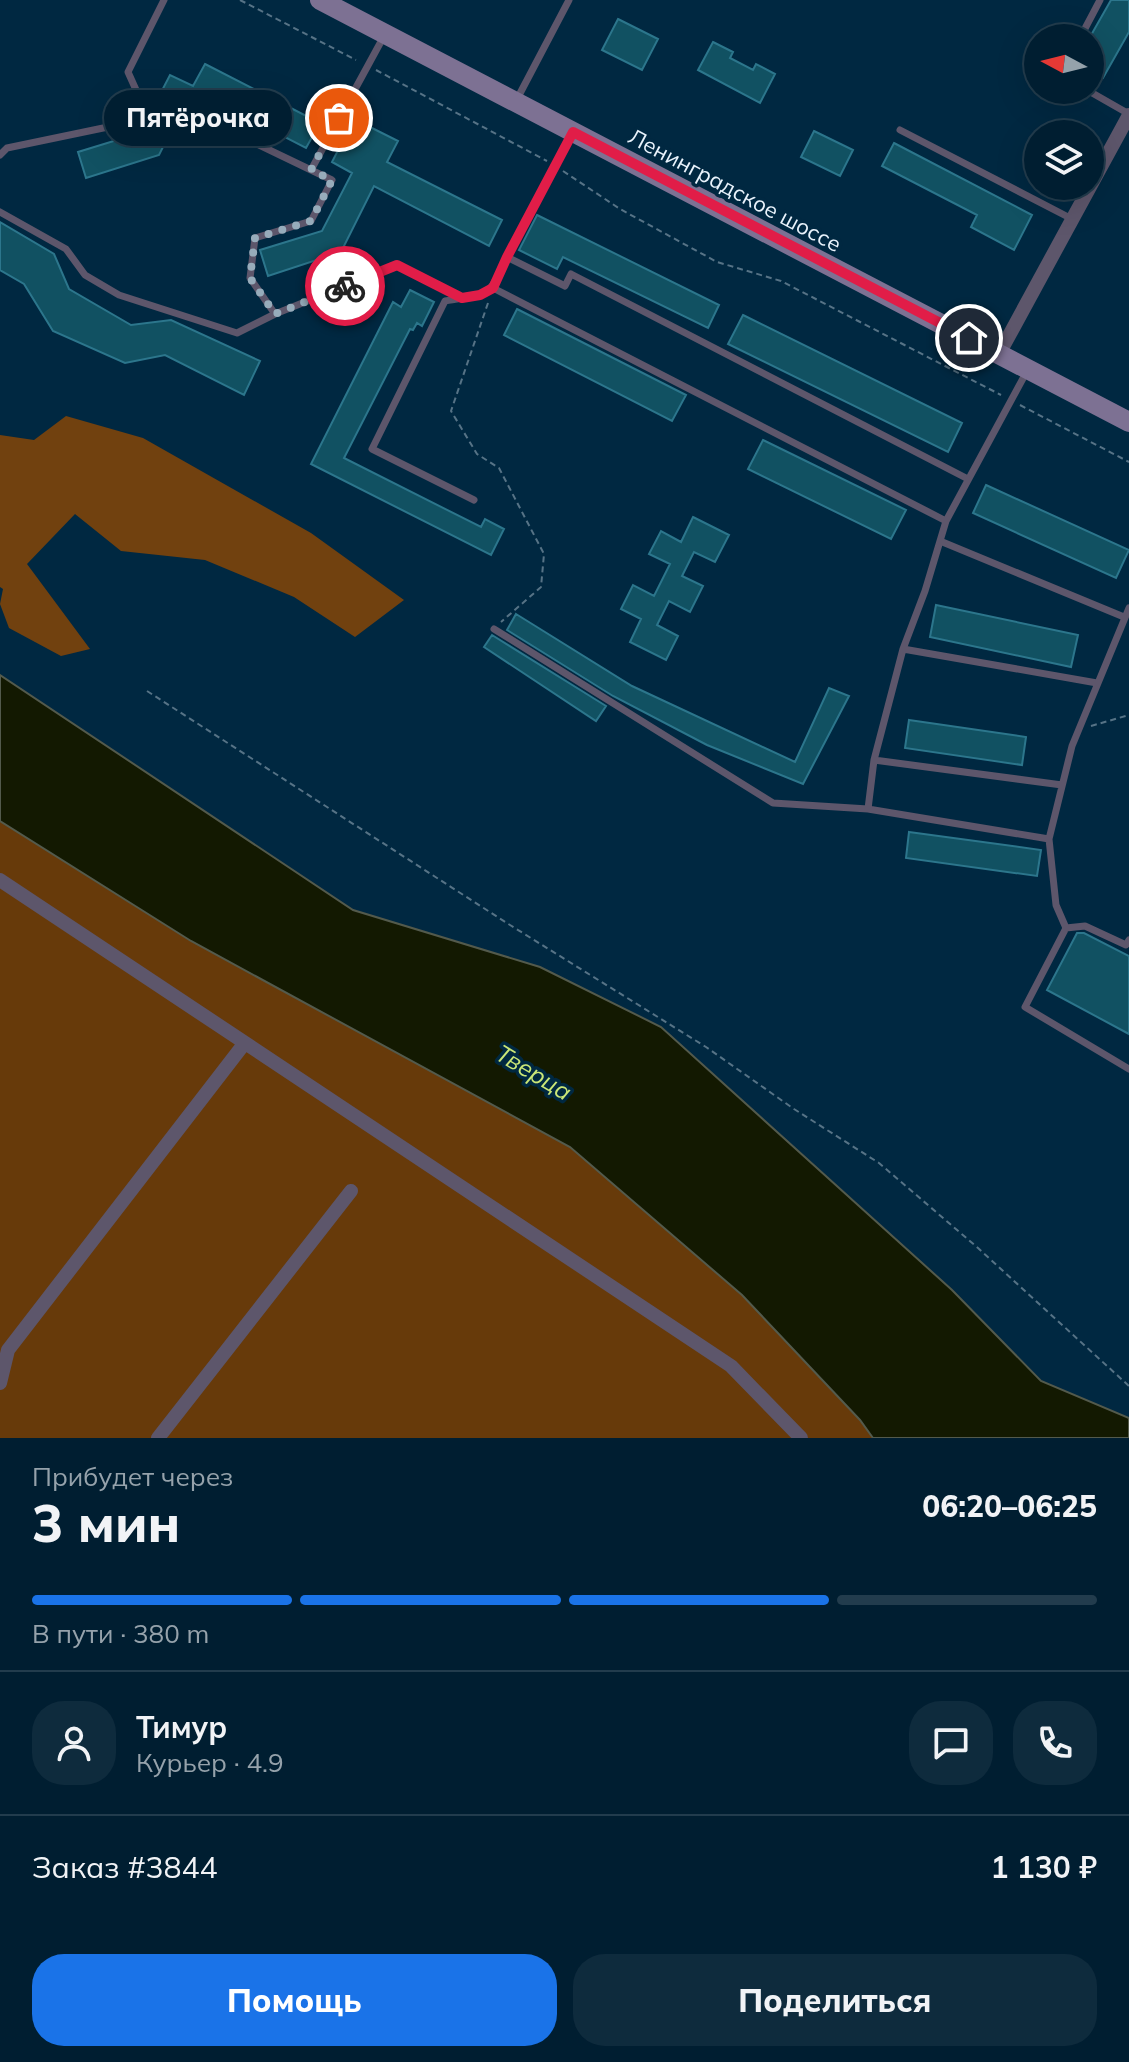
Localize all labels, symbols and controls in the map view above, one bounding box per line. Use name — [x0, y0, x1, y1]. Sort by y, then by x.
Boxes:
north arrow — [1024, 24, 1104, 104]
map controls — [1024, 24, 1104, 200]
pin — [305, 84, 373, 152]
callout: Пятёрочка — [103, 90, 291, 146]
icon: bag — [317, 96, 361, 140]
text: Пятёрочка — [126, 101, 270, 134]
button: layers — [1024, 120, 1104, 200]
street label: Ленинградское шоссе — [624, 122, 846, 258]
courier — [305, 246, 385, 326]
icon: bike — [323, 264, 367, 308]
pin — [935, 304, 1003, 372]
icon: home — [947, 316, 991, 360]
water label: Тверца — [491, 1038, 577, 1106]
text: Прибудет через — [32, 1460, 233, 1493]
text: 06:20–06:25 — [922, 1487, 1097, 1525]
text: 3 мин — [32, 1490, 180, 1555]
text: В пути · 380 m — [32, 1617, 209, 1650]
button: person — [32, 1701, 116, 1785]
button: chat — [909, 1701, 993, 1785]
button: phone — [1013, 1701, 1097, 1785]
text: Тимур — [136, 1708, 227, 1746]
text: Курьер · 4.9 — [136, 1746, 284, 1779]
text: Заказ #3844 — [32, 1848, 217, 1886]
text: 1 130 ₽ — [991, 1848, 1097, 1886]
button: Помощь — [32, 1954, 557, 2046]
button: Поделиться — [573, 1954, 1097, 2046]

